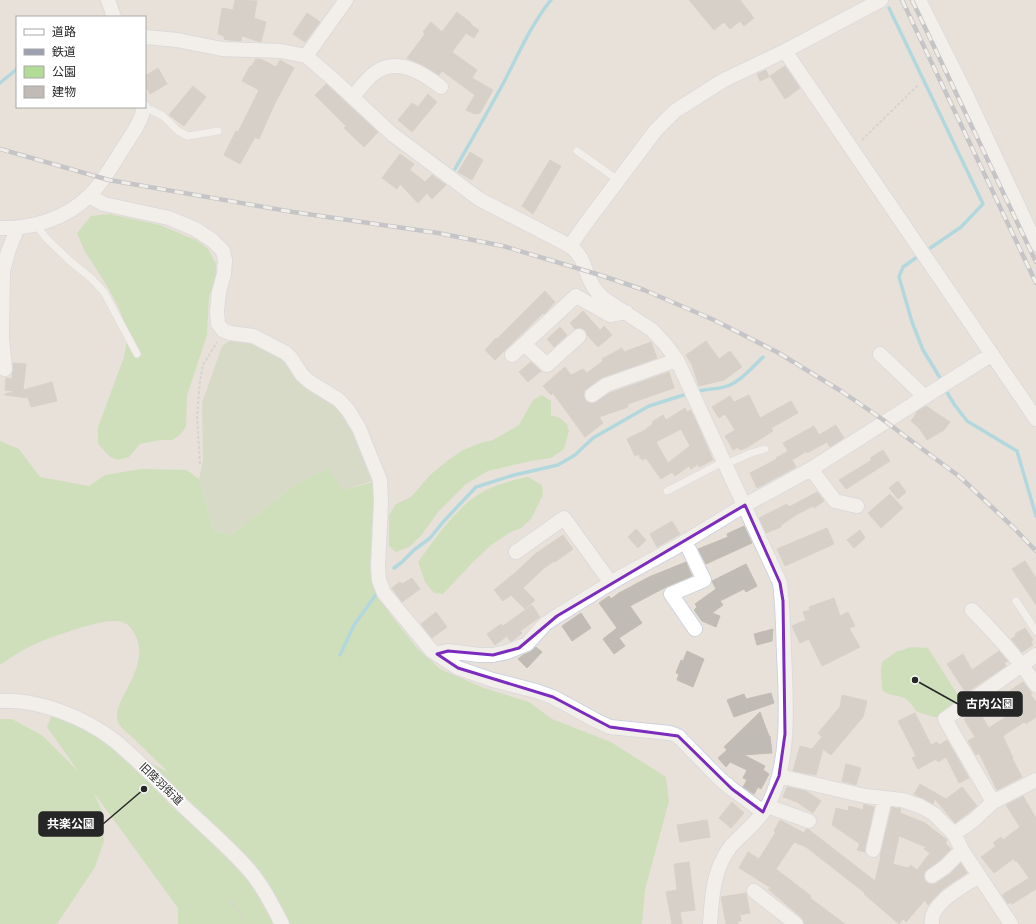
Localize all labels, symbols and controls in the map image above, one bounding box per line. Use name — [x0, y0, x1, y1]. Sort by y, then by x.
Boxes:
legend — [16, 16, 146, 108]
text: 道路 — [52, 25, 76, 40]
text: 鉄道 — [52, 45, 76, 60]
text: 公園 — [52, 65, 76, 80]
text: 建物 — [52, 85, 76, 100]
callout: 古内公園 — [958, 692, 1022, 716]
text: 古内公園 — [966, 697, 1014, 712]
street label: 旧陸羽街道 — [137, 760, 185, 808]
callout: 共楽公園 — [39, 812, 103, 836]
text: 共楽公園 — [47, 817, 95, 832]

